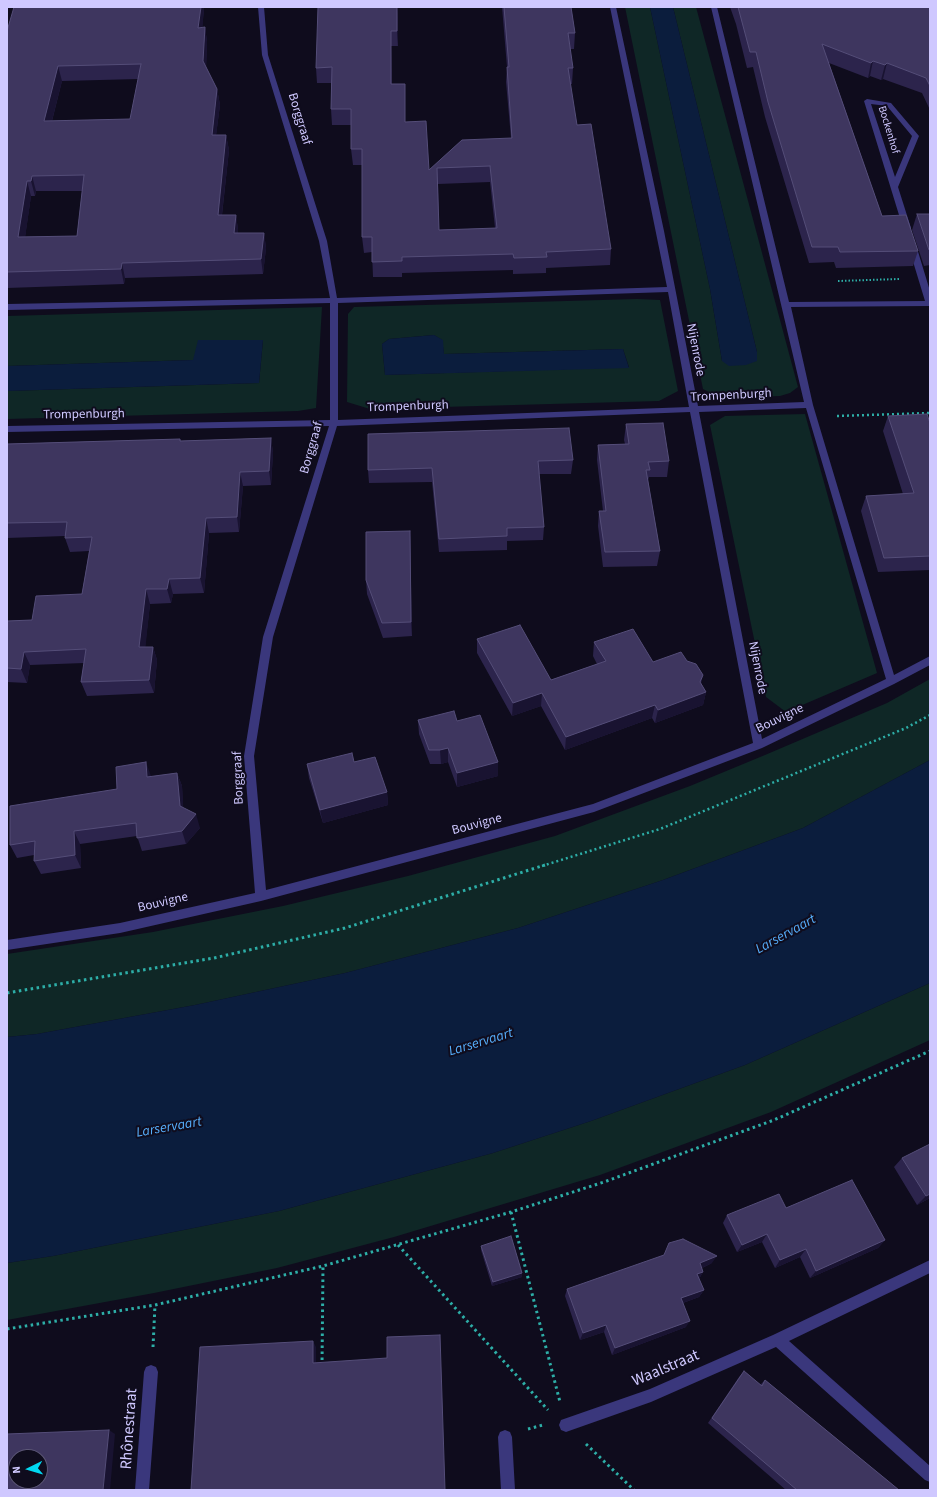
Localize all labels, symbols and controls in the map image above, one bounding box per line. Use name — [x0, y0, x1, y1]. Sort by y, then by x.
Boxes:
street label: Borggraaf — [284, 91, 314, 147]
street label: Bockenhof — [874, 104, 902, 156]
street label: Nijenrode — [682, 322, 708, 378]
street label: Trompenburgh — [690, 386, 772, 406]
street label: Trompenburgh — [367, 398, 449, 416]
street label: Trompenburgh — [43, 406, 125, 424]
street label: Borggraaf — [297, 420, 327, 476]
street label: Nijenrode — [744, 640, 770, 696]
street label: Bouvigne — [754, 701, 806, 737]
street label: Borggraaf — [230, 751, 248, 805]
street label: Bouvigne — [450, 811, 504, 839]
street label: Bouvigne — [136, 890, 190, 916]
water label: Larservaart — [753, 912, 819, 958]
water label: Larservaart — [447, 1025, 515, 1061]
water label: Larservaart — [135, 1114, 203, 1142]
street label: Waalstraat — [630, 1346, 702, 1392]
street label: Rhônestraat — [118, 1388, 142, 1470]
north arrow — [8, 1449, 48, 1489]
text: N — [9, 1466, 24, 1474]

